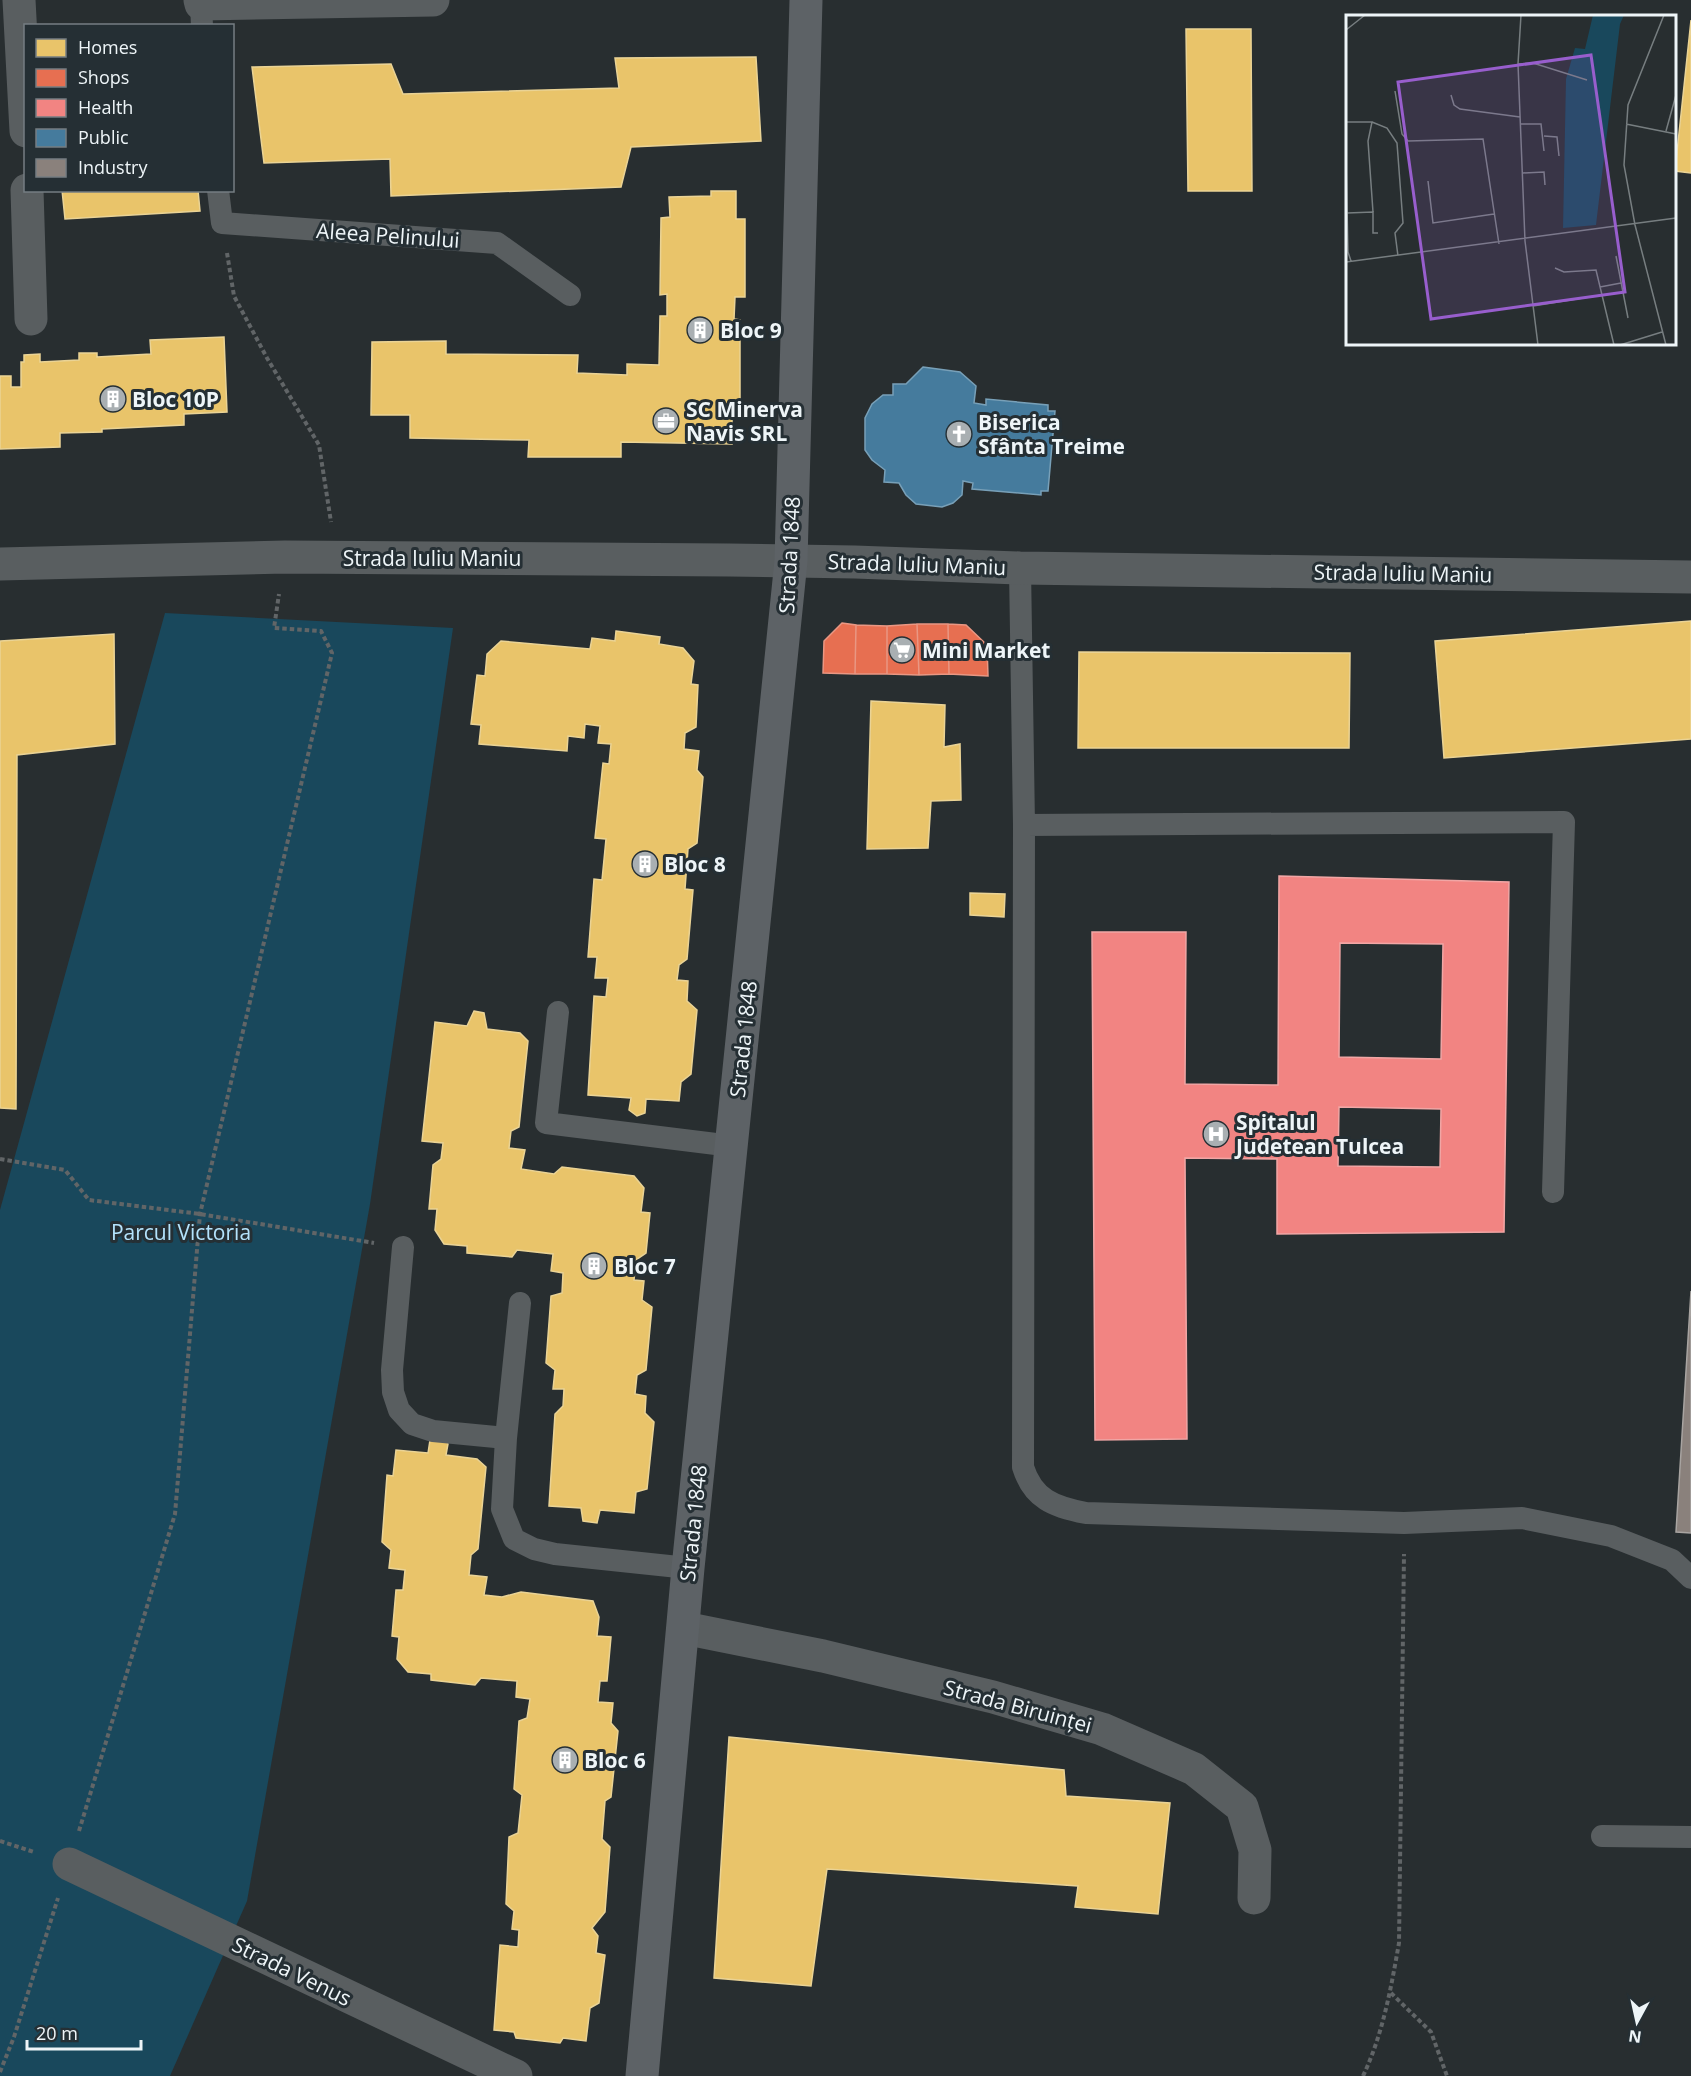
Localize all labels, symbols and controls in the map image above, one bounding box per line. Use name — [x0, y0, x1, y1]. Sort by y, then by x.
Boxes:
inset map — [1346, 15, 1676, 345]
legend — [24, 24, 234, 192]
text: Homes — [78, 35, 137, 59]
text: Shops — [78, 65, 129, 89]
text: Health — [78, 95, 133, 119]
text: Public — [78, 125, 129, 149]
text: Industry — [78, 155, 148, 179]
street label: Aleea Pelinului — [315, 216, 461, 254]
building icon: Bloc 9 — [685, 315, 715, 345]
place label: Bloc 9 — [720, 316, 782, 344]
building icon: Bloc 10P — [98, 384, 128, 414]
place label: Bloc 10P — [132, 385, 219, 413]
place label: SC Minerva Navis SRL — [686, 395, 803, 447]
office icon: SC Minerva Navis SRL — [651, 406, 681, 436]
place label: Biserica Sfânta Treime — [978, 408, 1125, 460]
church icon: Biserica Sfânta Treime — [944, 419, 974, 449]
street label: Strada 1848 — [772, 496, 806, 614]
street label: Strada Iuliu Maniu — [343, 544, 521, 572]
street label: Strada Iuliu Maniu — [827, 547, 1007, 581]
street label: Strada Iuliu Maniu — [1314, 557, 1492, 589]
supermarket icon: Mini Market — [887, 635, 917, 665]
place label: Mini Market — [922, 636, 1050, 664]
building icon: Bloc 8 — [630, 849, 660, 879]
place label: Bloc 8 — [664, 850, 726, 878]
street label: Strada 1848 — [723, 979, 763, 1099]
place label: Spitalul Judetean Tulcea — [1234, 1108, 1404, 1160]
hospital icon: Spitalul Judetean Tulcea — [1201, 1119, 1231, 1149]
park label: Parcul Victoria — [111, 1218, 251, 1246]
building icon: Bloc 7 — [579, 1251, 609, 1281]
place label: Bloc 7 — [614, 1252, 676, 1280]
street label: Strada 1848 — [673, 1463, 713, 1583]
street label: Strada Biruinței — [941, 1673, 1095, 1739]
building icon: Bloc 6 — [550, 1745, 580, 1775]
place label: Bloc 6 — [584, 1746, 646, 1774]
street label: Strada Venus — [228, 1930, 356, 2012]
north arrow — [1607, 1992, 1667, 2052]
scale bar — [27, 2013, 141, 2051]
text: 20 m — [36, 2021, 78, 2045]
text: N — [1627, 2025, 1643, 2049]

